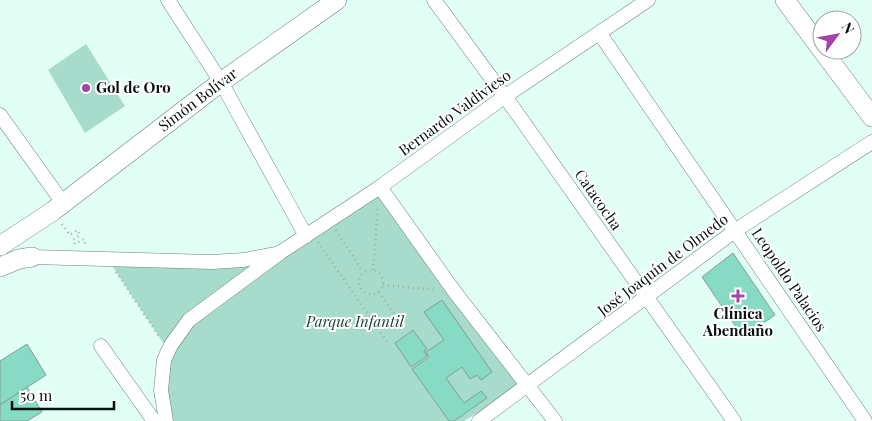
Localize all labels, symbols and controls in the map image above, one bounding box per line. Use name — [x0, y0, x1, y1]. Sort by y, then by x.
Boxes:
north arrow — [812, 10, 862, 60]
text: N — [838, 19, 859, 37]
street label: Simón Bolívar — [154, 63, 241, 136]
street label: Bernardo Valdivieso — [394, 65, 515, 160]
place label: Gol de Oro — [96, 77, 171, 97]
marker: Gol de Oro — [80, 82, 92, 94]
street label: Catacocha — [571, 165, 627, 234]
street label: José Joaquín de Olmedo — [592, 208, 732, 321]
street label: Leopoldo Palacios — [748, 224, 832, 335]
marker: Clínica Abendaño — [731, 289, 745, 303]
place label: Clínica Abendaño — [702, 303, 773, 340]
park label: Parque Infantil — [305, 311, 405, 331]
scale bar — [12, 378, 115, 410]
text: 50 m — [20, 385, 53, 405]

